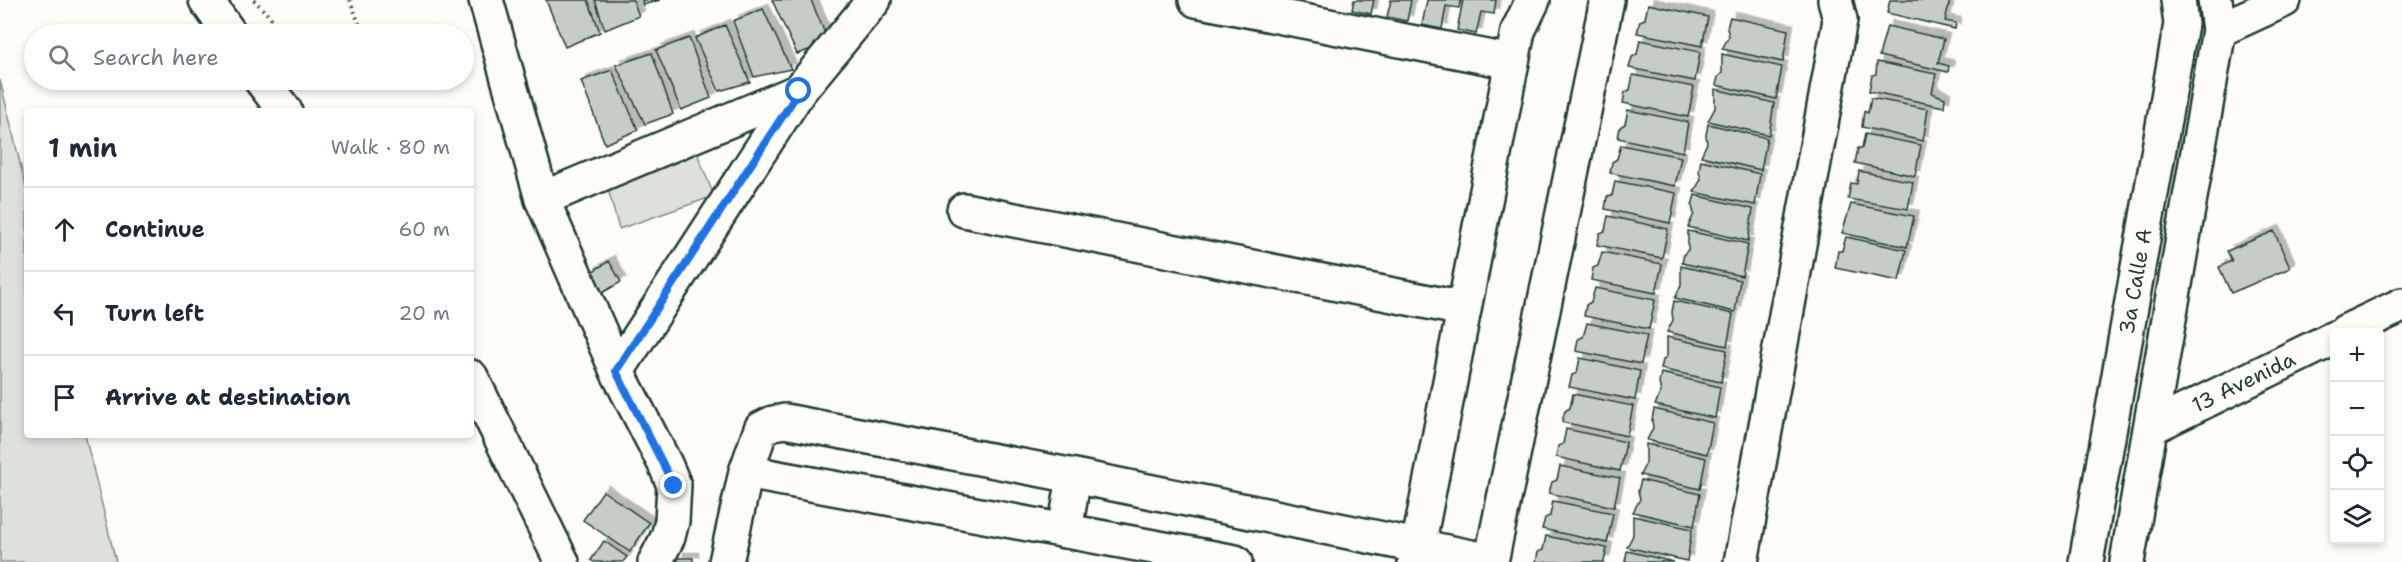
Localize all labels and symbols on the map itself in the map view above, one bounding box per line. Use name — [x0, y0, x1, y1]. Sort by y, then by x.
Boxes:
route start — [785, 77, 811, 103]
street label: 3a Calle A — [2112, 226, 2159, 336]
street label: 13 Avenida — [2187, 345, 2300, 419]
route end — [660, 472, 686, 498]

